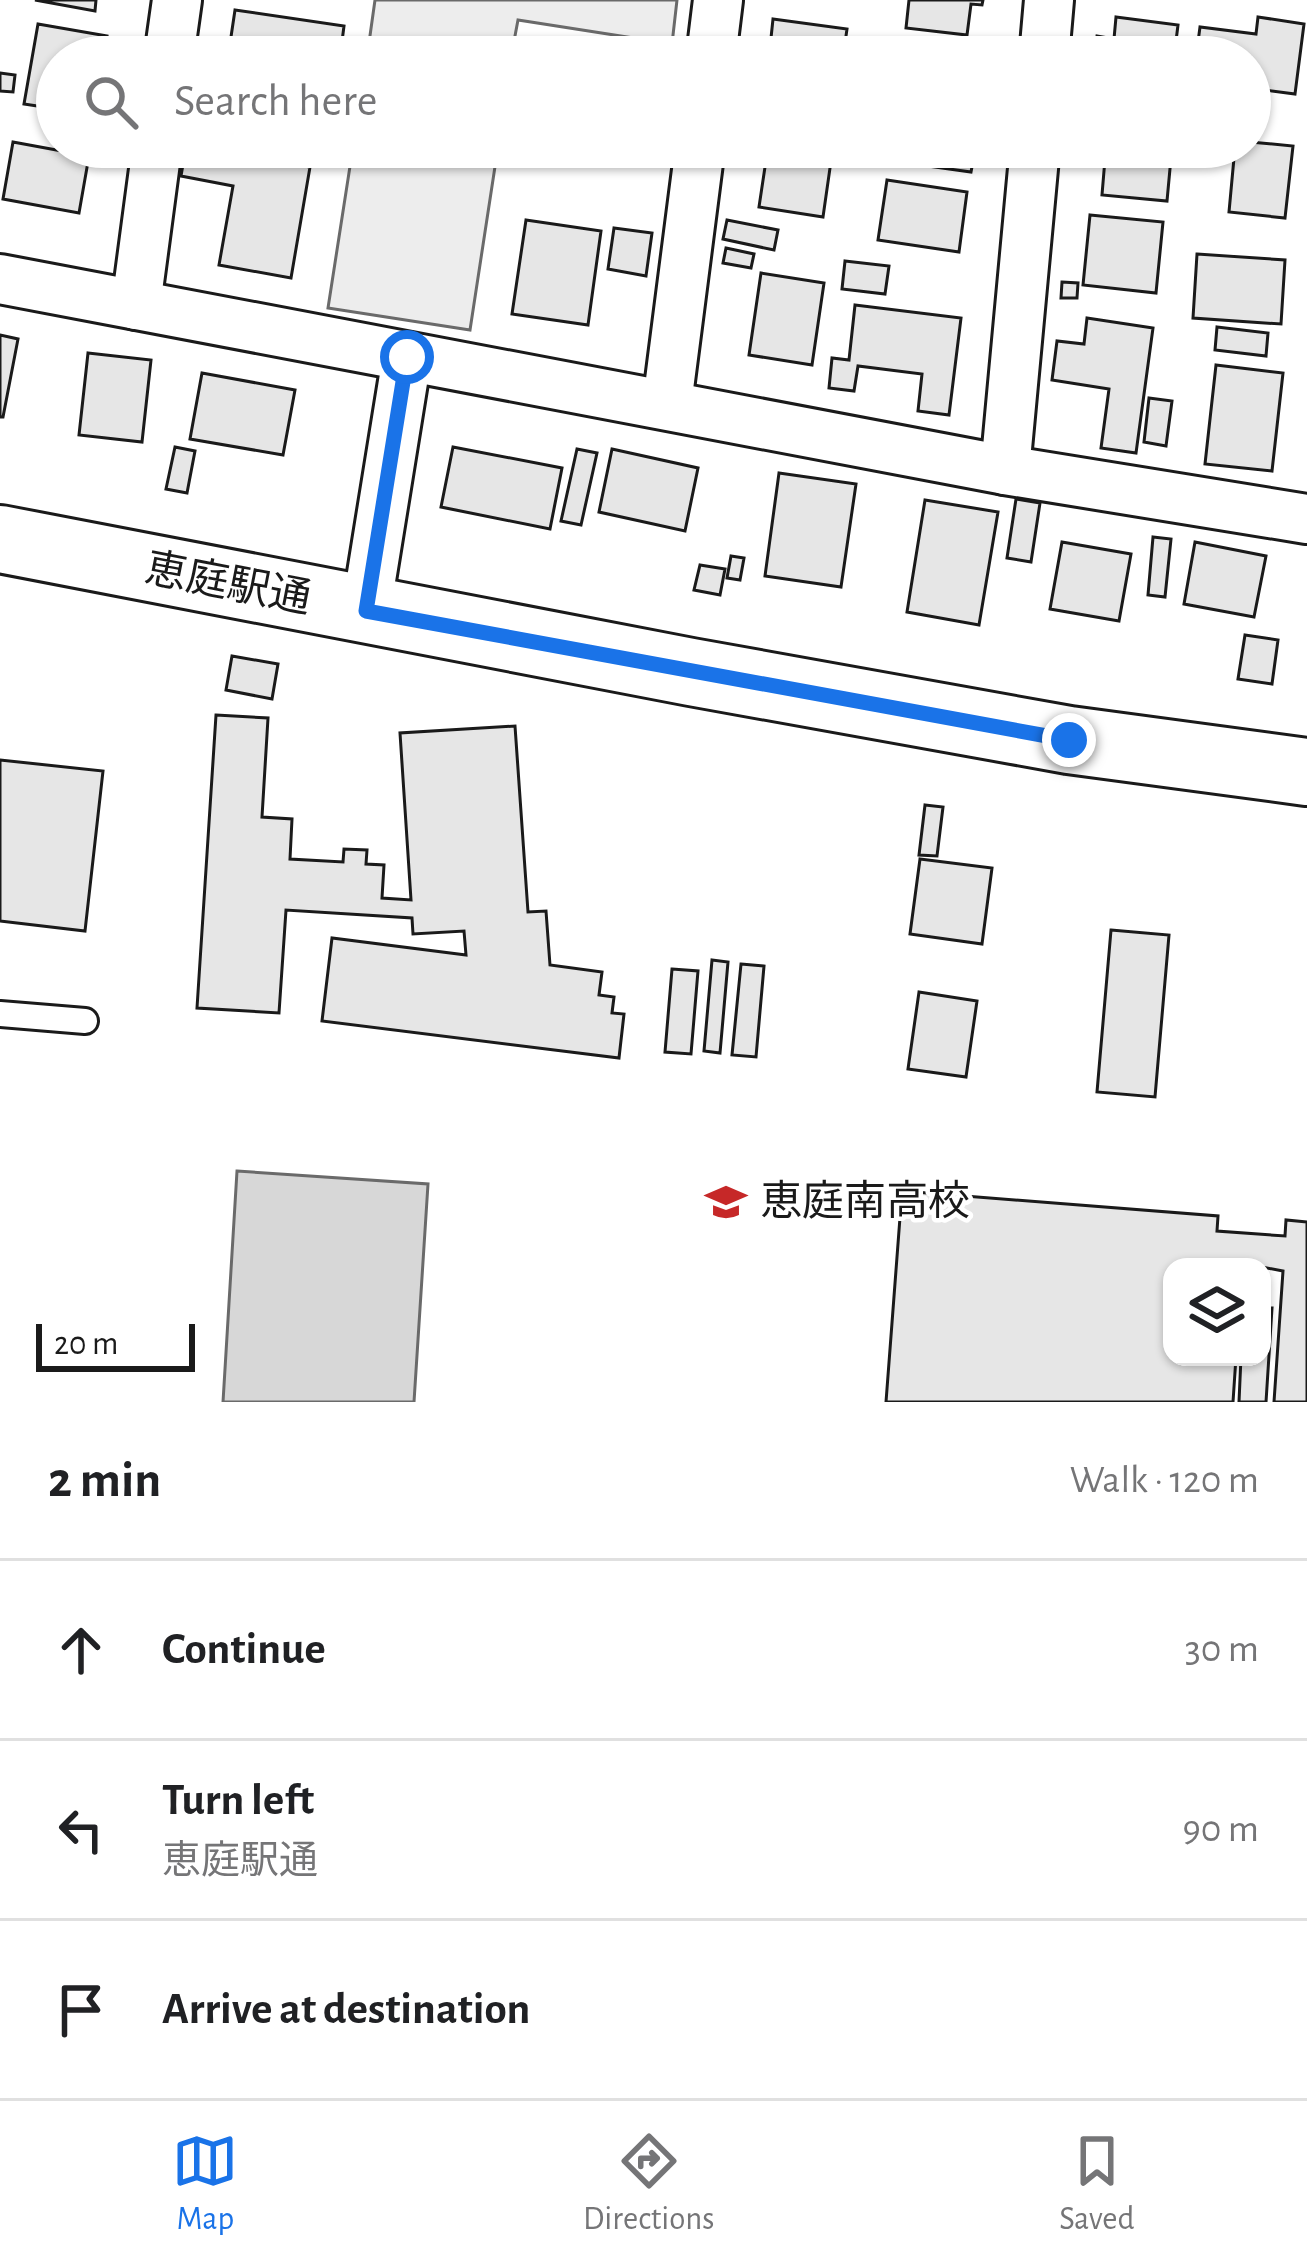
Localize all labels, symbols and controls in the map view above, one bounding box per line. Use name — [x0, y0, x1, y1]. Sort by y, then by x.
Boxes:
search box — [36, 36, 1271, 168]
icon: search — [78, 69, 144, 135]
text: Search here — [174, 79, 377, 124]
route start — [380, 330, 434, 384]
street label: 恵庭駅通 — [142, 545, 315, 621]
route end — [1042, 713, 1096, 767]
school or university icon: 恵庭南高校 — [703, 1179, 749, 1225]
place label: 恵庭南高校 — [760, 1179, 970, 1223]
map controls — [1163, 1258, 1271, 1366]
button: layers — [1163, 1258, 1271, 1366]
scale bar — [36, 1318, 195, 1371]
text: 20 m — [54, 1328, 118, 1361]
text: 2 min — [48, 1455, 161, 1506]
text: Walk · 120 m — [1070, 1461, 1259, 1500]
icon: ahead — [48, 1617, 114, 1683]
text: Continue — [162, 1627, 326, 1672]
text: 30 m — [1185, 1630, 1259, 1669]
text: Turn left — [162, 1778, 314, 1823]
icon: left — [48, 1797, 114, 1863]
text: 90 m — [1182, 1810, 1259, 1849]
text: 恵庭駅通 — [162, 1842, 318, 1881]
icon: arrive — [48, 1977, 114, 2043]
text: Arrive at destination — [162, 1987, 530, 2032]
tab: Map — [172, 2128, 238, 2240]
tab: Directions — [583, 2128, 714, 2240]
tab: Saved — [1059, 2128, 1135, 2240]

